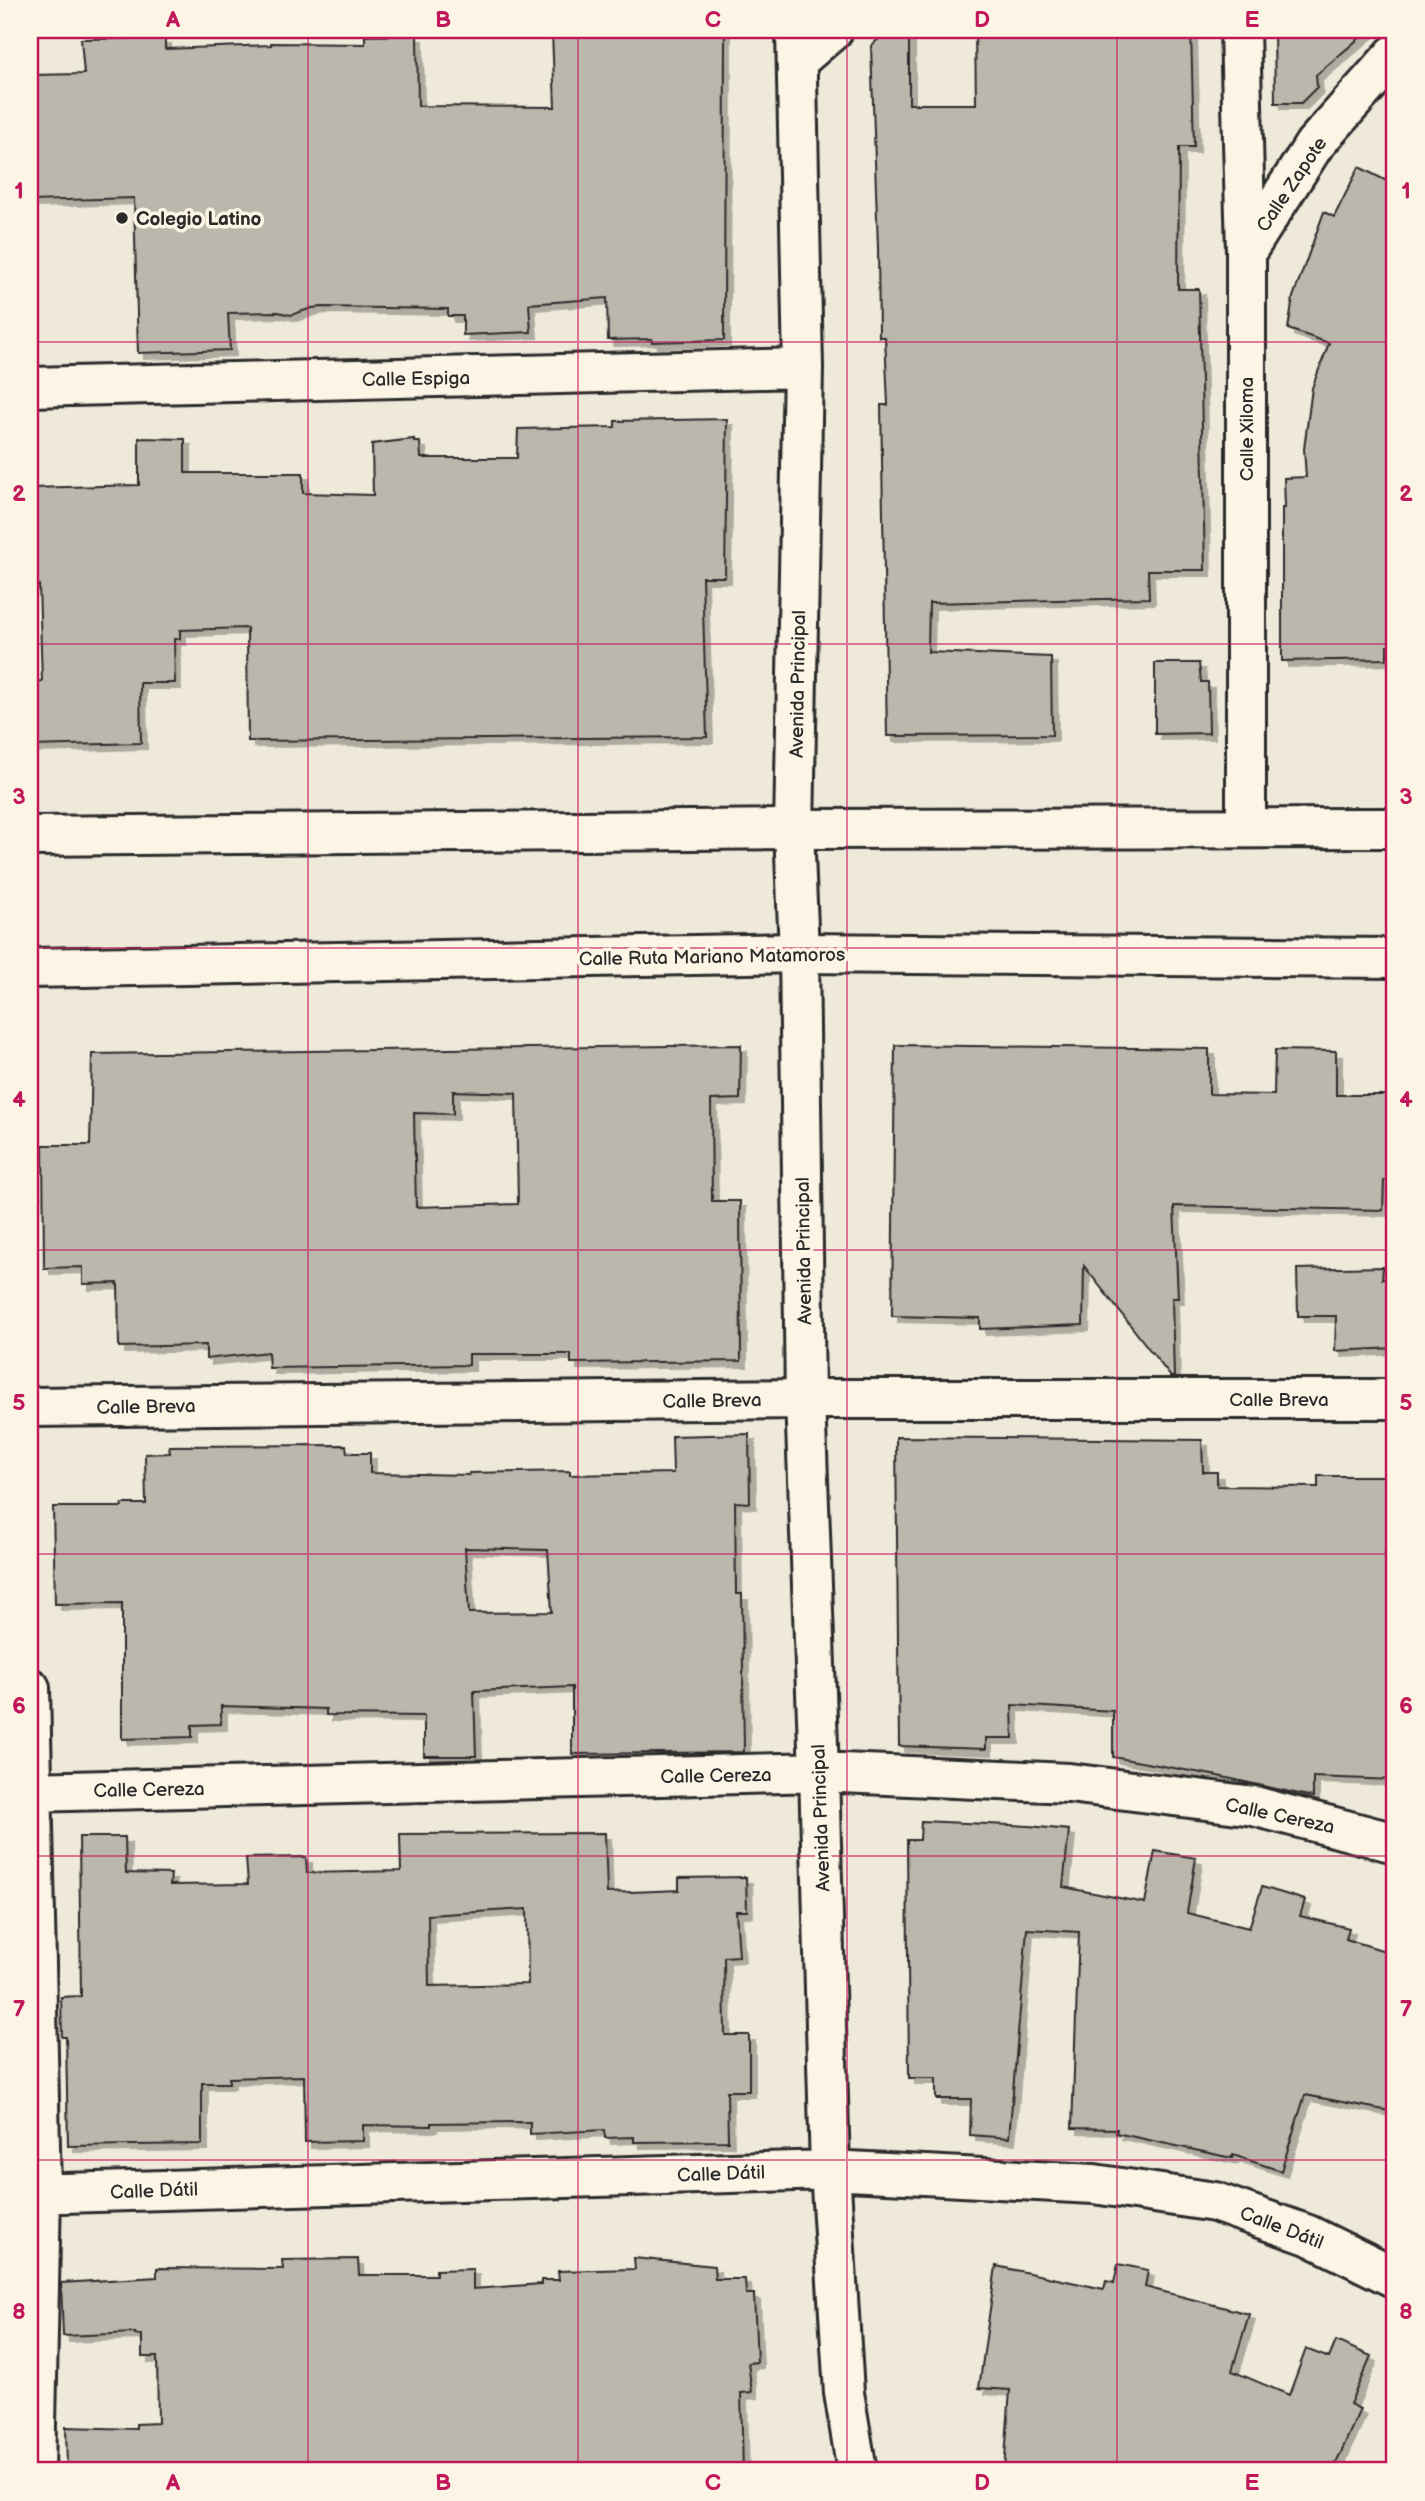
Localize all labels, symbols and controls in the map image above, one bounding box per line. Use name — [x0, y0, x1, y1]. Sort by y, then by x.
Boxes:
text: A — [165, 6, 181, 34]
text: B — [435, 6, 451, 34]
text: C — [705, 6, 721, 34]
text: D — [974, 6, 990, 34]
text: E — [1245, 6, 1260, 34]
street label: Calle Zapote — [1252, 133, 1332, 237]
text: 1 — [14, 177, 24, 205]
text: 1 — [1401, 177, 1411, 205]
place label: Colegio Latino — [136, 208, 262, 231]
marker: Colegio Latino — [114, 210, 130, 226]
street label: Calle Espiga — [362, 367, 470, 392]
street label: Calle Xiloma — [1236, 377, 1259, 481]
text: 2 — [12, 480, 26, 508]
text: 2 — [1399, 480, 1413, 508]
street label: Avenida Principal — [786, 610, 811, 758]
text: 3 — [12, 783, 26, 811]
text: 3 — [1399, 783, 1413, 811]
street label: Calle Ruta Mariano Matamoros — [579, 944, 845, 971]
text: 4 — [12, 1086, 26, 1114]
text: 4 — [1399, 1086, 1413, 1114]
street label: Avenida Principal — [792, 1177, 817, 1325]
text: 5 — [12, 1389, 26, 1417]
street label: Calle Breva — [662, 1389, 762, 1414]
street label: Calle Breva — [1229, 1389, 1329, 1412]
text: 5 — [1399, 1389, 1413, 1417]
street label: Calle Breva — [96, 1395, 196, 1420]
text: 6 — [12, 1692, 26, 1720]
text: 6 — [1399, 1692, 1413, 1720]
street label: Avenida Principal — [807, 1744, 836, 1892]
street label: Calle Cereza — [660, 1764, 772, 1789]
street label: Calle Cereza — [93, 1778, 205, 1803]
street label: Calle Cereza — [1223, 1794, 1336, 1839]
text: 7 — [13, 1995, 26, 2023]
text: 7 — [1400, 1995, 1413, 2023]
street label: Calle Dátil — [677, 2161, 765, 2188]
street label: Calle Dátil — [110, 2178, 198, 2205]
street label: Calle Dátil — [1236, 2202, 1327, 2255]
text: 8 — [12, 2298, 26, 2326]
text: 8 — [1399, 2298, 1413, 2326]
text: A — [165, 2469, 181, 2497]
text: B — [435, 2469, 451, 2497]
text: C — [705, 2469, 721, 2497]
text: D — [974, 2469, 990, 2497]
text: E — [1245, 2469, 1260, 2497]

